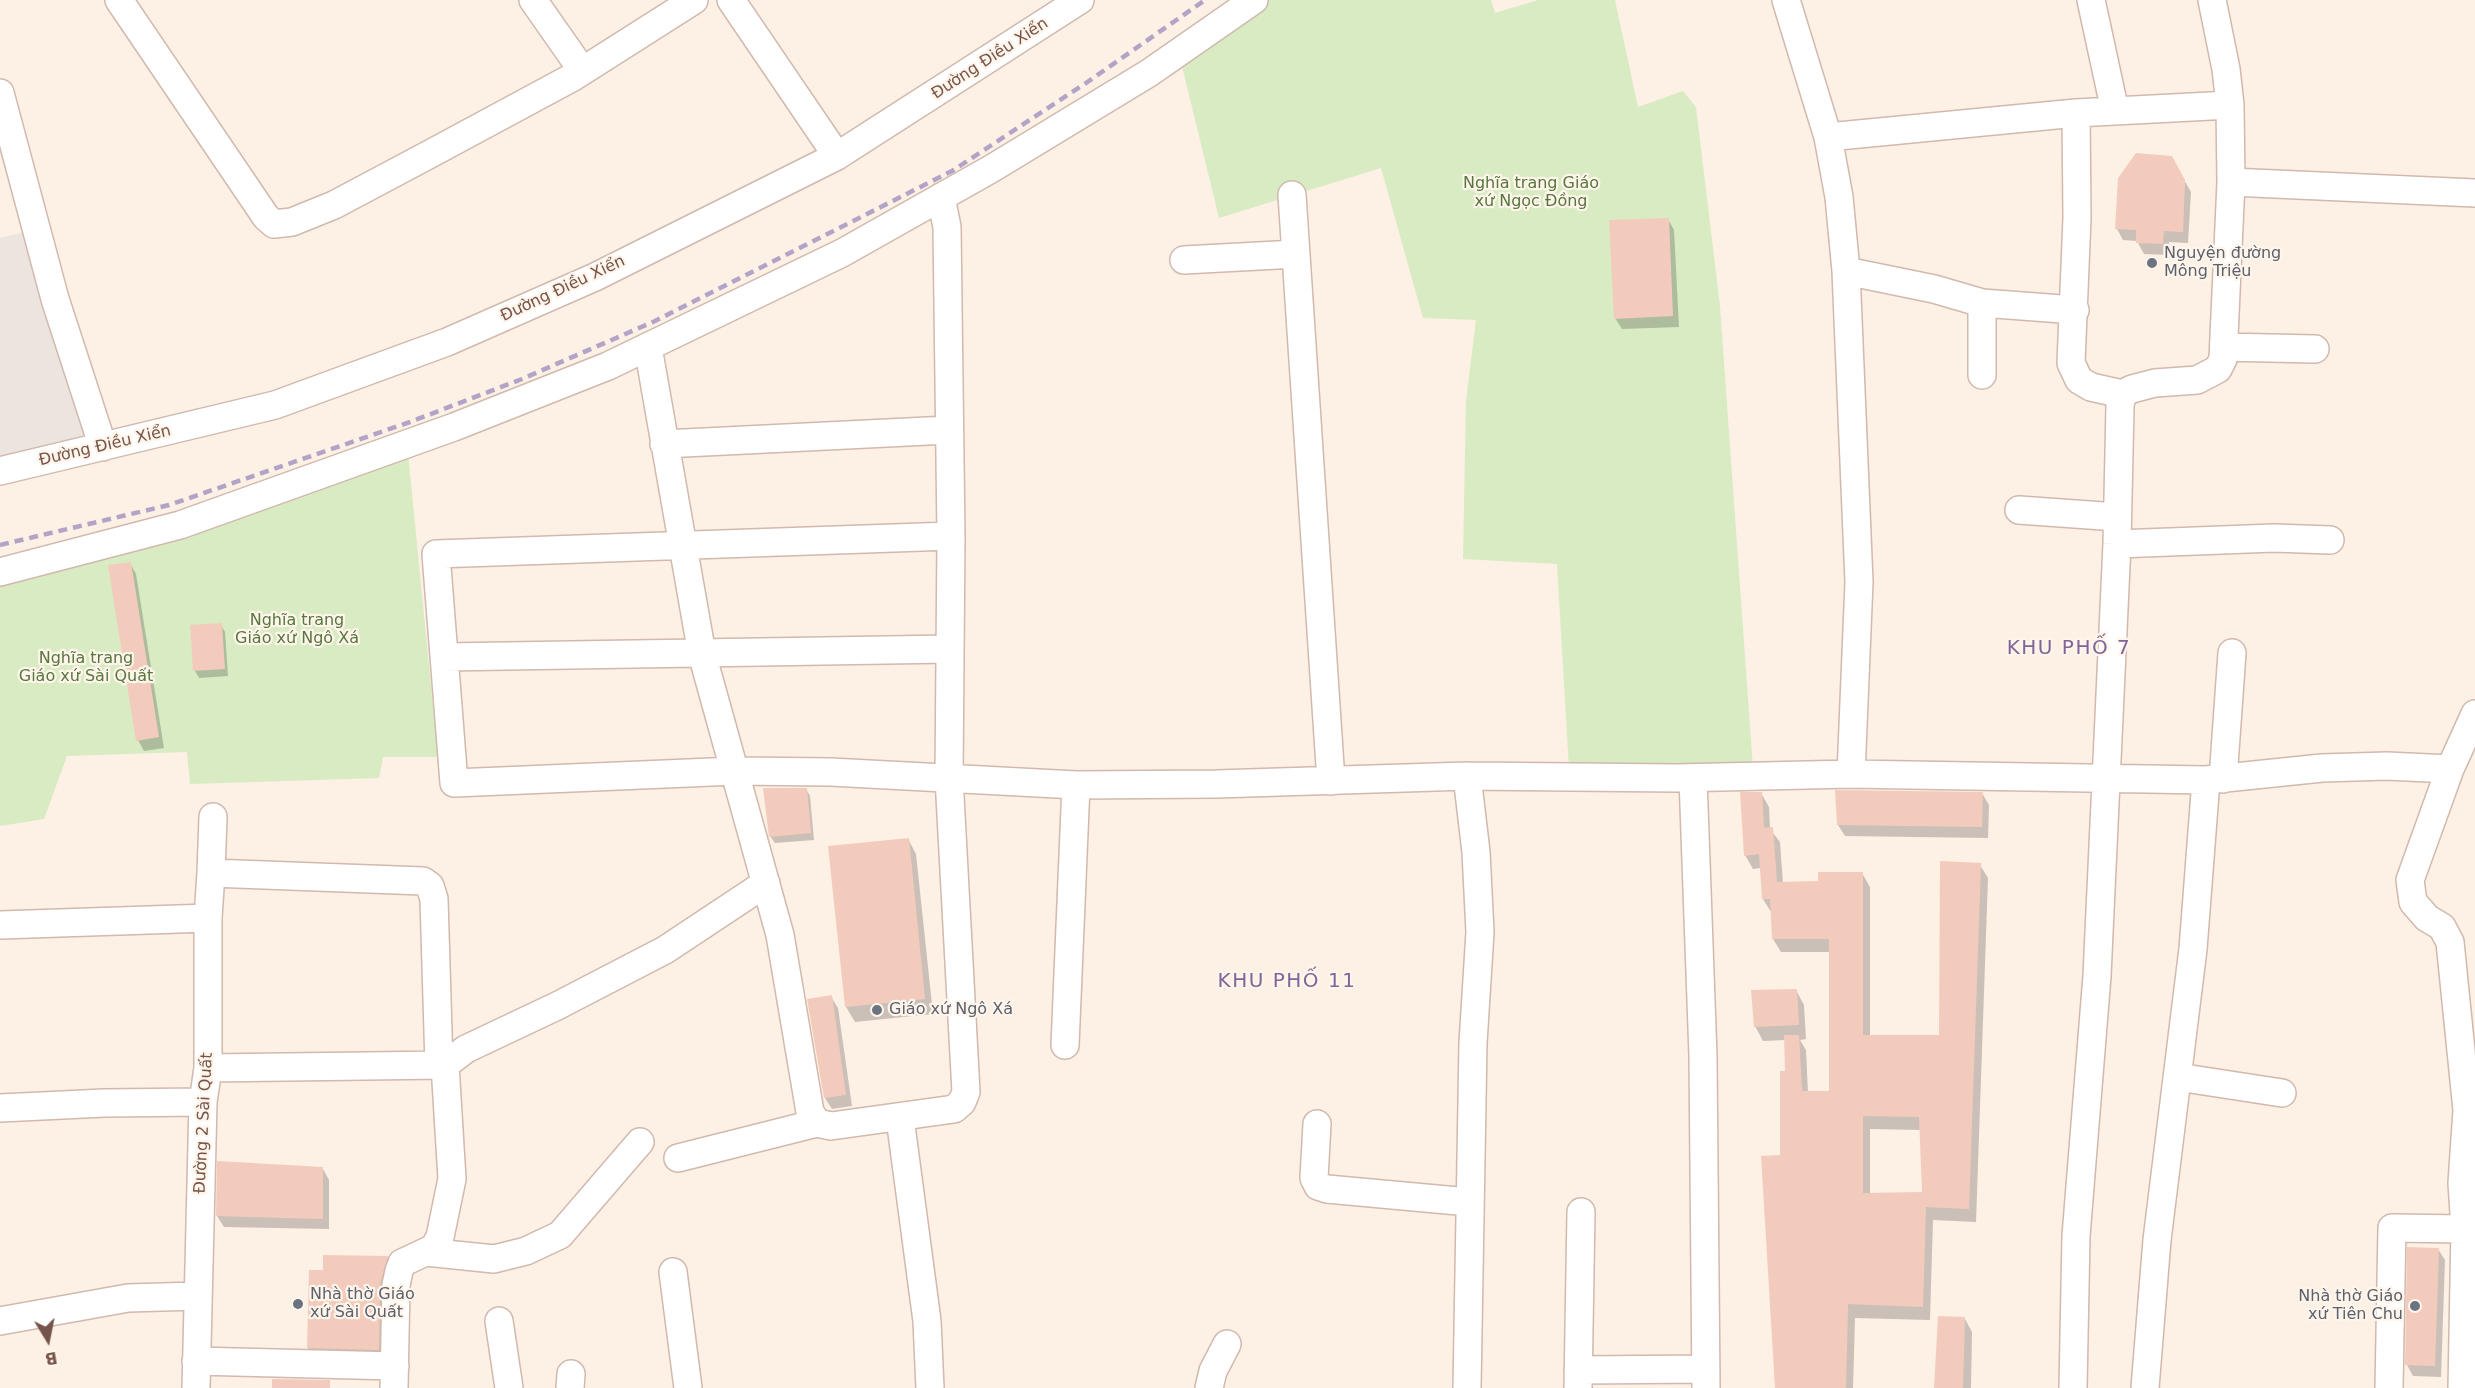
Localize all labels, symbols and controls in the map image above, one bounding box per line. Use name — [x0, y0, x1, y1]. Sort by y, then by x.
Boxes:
street label: Đường Điều Xiển — [928, 14, 1052, 104]
park label: Nghĩa trang Giáo xứ Ngọc Đồng — [1463, 174, 1599, 212]
place label: Nguyện đường Mông Triệu — [2164, 244, 2281, 282]
street label: Đường Điều Xiển — [498, 252, 628, 326]
marker: Nguyện đường Mông Triệu — [2145, 256, 2159, 270]
street label: Đường Điều Xiển — [37, 421, 173, 471]
park label: Nghĩa trang Giáo xứ Ngô Xá — [235, 611, 359, 649]
district label: KHU PHỐ 7 — [2007, 637, 2131, 661]
park label: Nghĩa trang Giáo xứ Sài Quất — [19, 649, 153, 687]
district label: KHU PHỐ 11 — [1218, 970, 1356, 994]
place label: Giáo xứ Ngô Xá — [889, 1000, 1013, 1020]
marker: Giáo xứ Ngô Xá — [870, 1003, 884, 1017]
street label: Đường 2 Sài Quất — [191, 1052, 217, 1194]
place label: Nhà thờ Giáo xứ Sài Quất — [310, 1285, 415, 1323]
place label: Nhà thờ Giáo xứ Tiên Chu — [2298, 1287, 2403, 1325]
marker: Nhà thờ Giáo xứ Sài Quất — [291, 1297, 305, 1311]
marker: Nhà thờ Giáo xứ Tiên Chu — [2408, 1299, 2422, 1313]
north arrow — [18, 1310, 78, 1370]
text: B — [44, 1348, 59, 1369]

